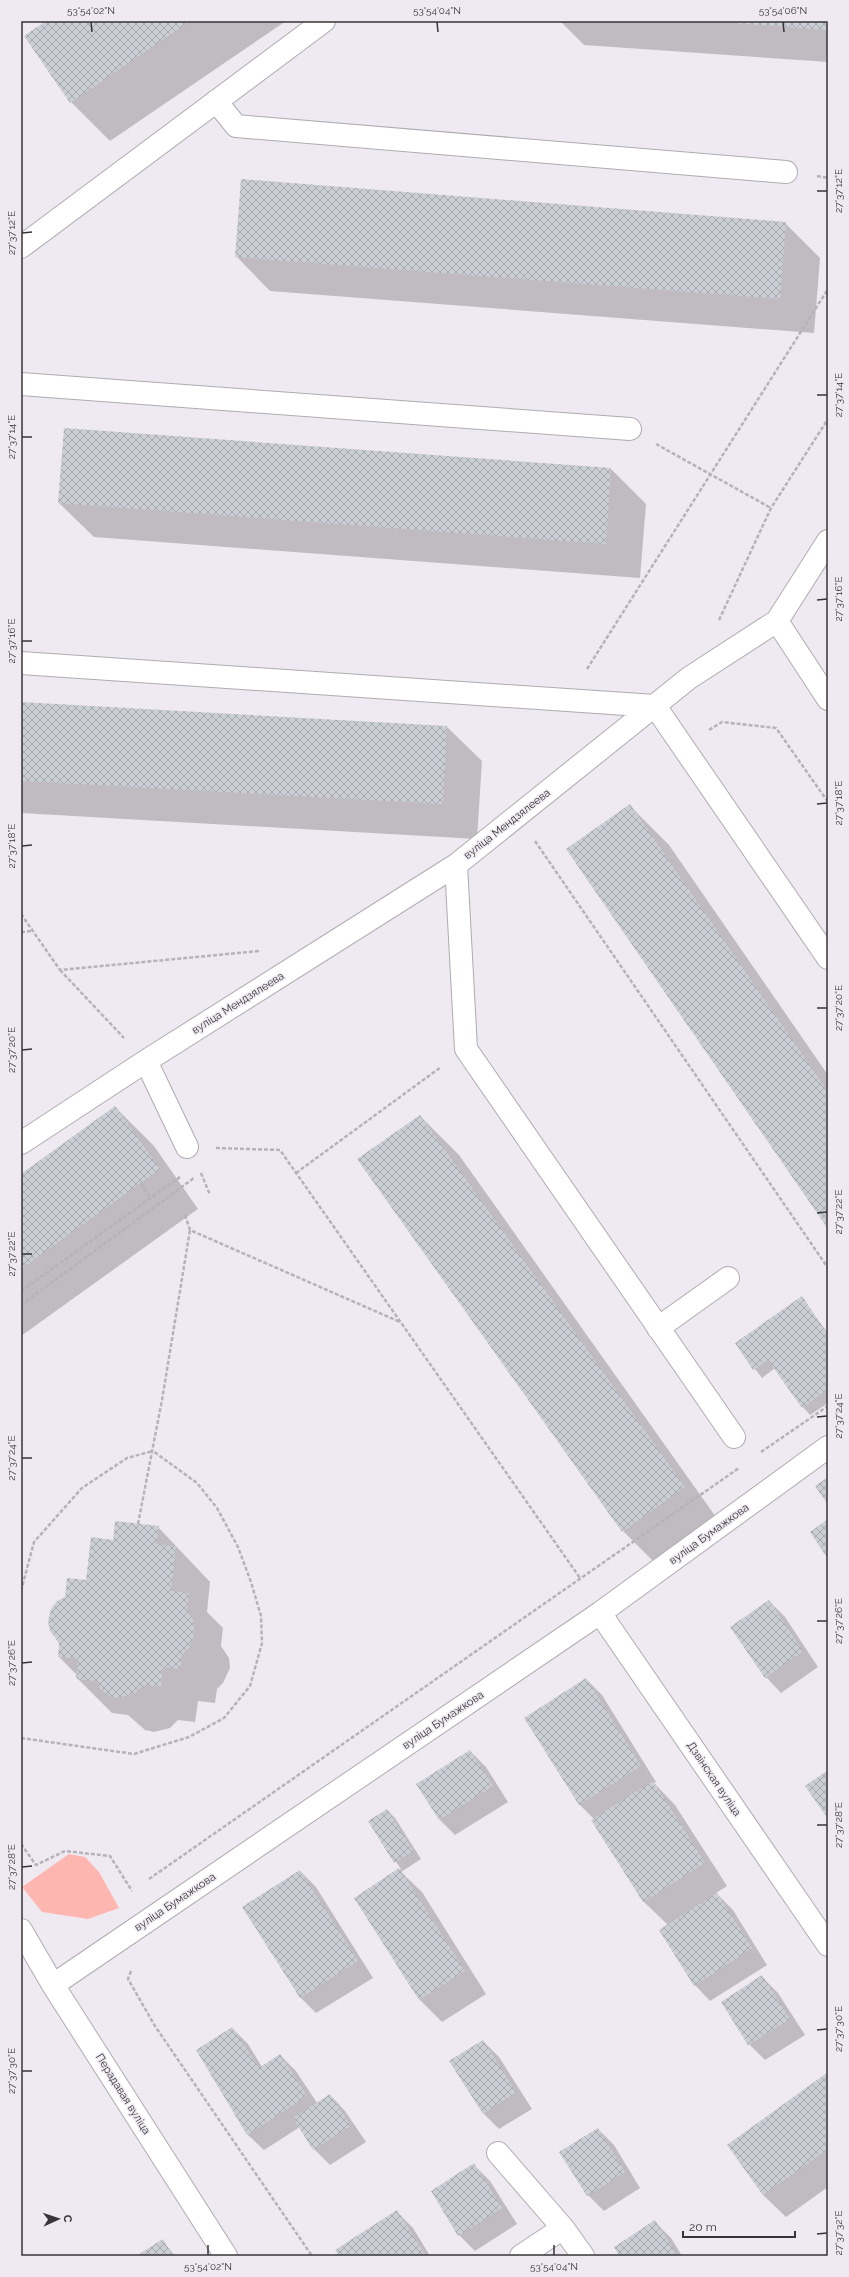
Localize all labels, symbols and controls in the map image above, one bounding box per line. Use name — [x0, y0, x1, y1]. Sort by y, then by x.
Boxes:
text: 53°54'02"N — [67, 5, 115, 16]
text: 53°54'04"N — [413, 5, 461, 16]
text: 53°54'06"N — [759, 5, 807, 16]
text: 27°37'12"E — [833, 169, 844, 213]
text: 27°37'12"E — [6, 211, 17, 255]
text: 27°37'14"E — [833, 373, 844, 417]
text: 27°37'14"E — [6, 415, 17, 459]
text: 27°37'16"E — [833, 577, 844, 621]
text: 27°37'16"E — [6, 619, 17, 663]
text: 27°37'18"E — [833, 781, 844, 825]
street label: вуліца Мендзялеева — [461, 786, 553, 862]
text: 27°37'18"E — [6, 824, 17, 868]
street label: вуліца Мендзялеева — [189, 969, 287, 1037]
text: 27°37'20"E — [833, 985, 844, 1031]
text: 27°37'20"E — [6, 1027, 17, 1073]
text: 27°37'22"E — [833, 1189, 844, 1235]
text: 27°37'22"E — [6, 1231, 17, 1277]
text: 27°37'24"E — [833, 1393, 844, 1439]
text: 27°37'24"E — [6, 1435, 17, 1481]
street label: вуліца Бумажкова — [667, 1501, 751, 1567]
text: 27°37'26"E — [833, 1598, 844, 1644]
text: 27°37'26"E — [6, 1640, 17, 1686]
street label: вуліца Бумажкова — [400, 1688, 486, 1752]
street label: Дзвінская вуліца — [684, 1739, 744, 1819]
text: 27°37'28"E — [833, 1802, 844, 1848]
text: 27°37'28"E — [6, 1844, 17, 1890]
street label: вуліца Бумажкова — [132, 1870, 218, 1934]
text: 27°37'30"E — [833, 2006, 844, 2052]
text: 27°37'30"E — [6, 2048, 17, 2094]
street label: Перадавая вуліца — [93, 2051, 153, 2137]
north arrow — [38, 2199, 78, 2239]
text: 27°37'32"E — [833, 2210, 844, 2256]
scale bar — [683, 2213, 795, 2239]
text: С — [61, 2214, 74, 2223]
text: 20 m — [689, 2220, 717, 2234]
text: 53°54'02"N — [184, 2261, 232, 2272]
text: 53°54'04"N — [530, 2261, 578, 2272]

